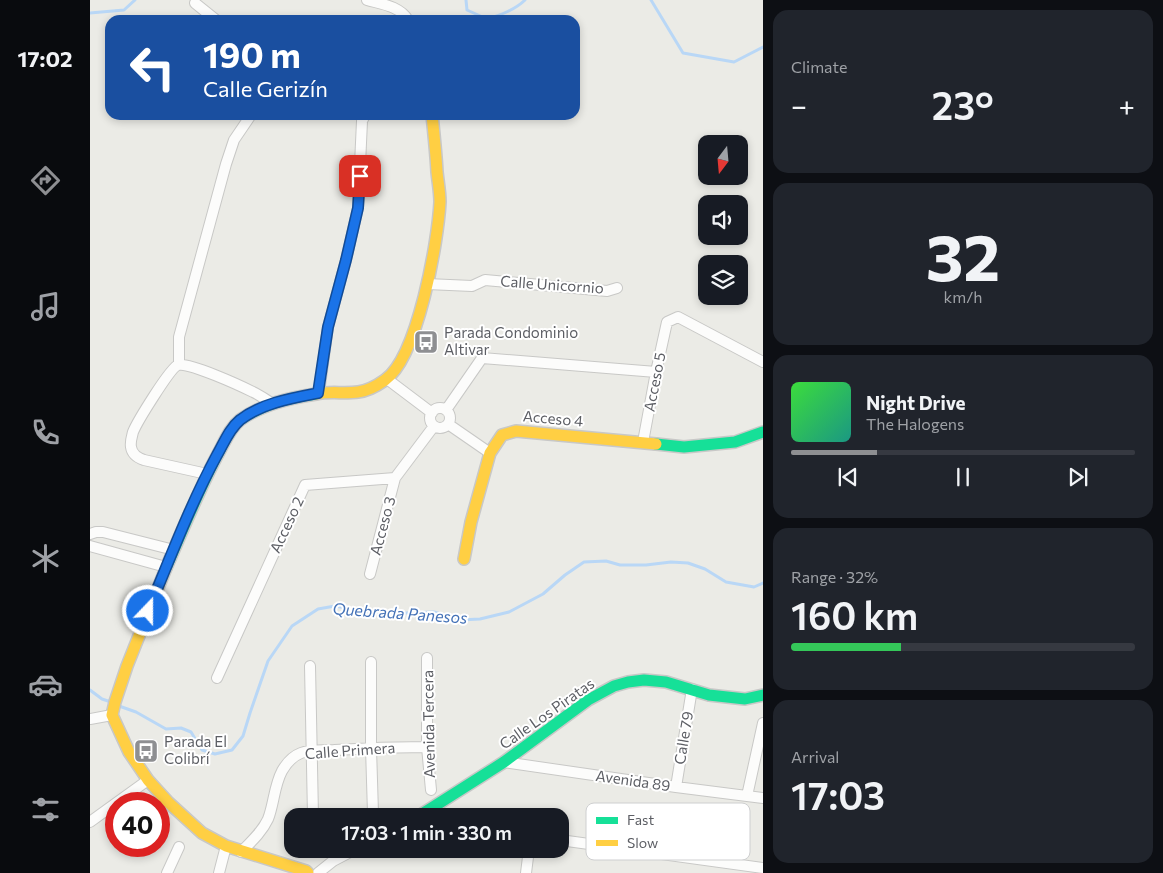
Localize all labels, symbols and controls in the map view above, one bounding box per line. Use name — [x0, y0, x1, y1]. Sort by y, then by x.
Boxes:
text: 190 m — [203, 32, 301, 75]
icon: left — [120, 35, 185, 100]
text: 17:02 — [18, 45, 72, 72]
text: Climate — [791, 57, 847, 76]
text: Calle Gerizín — [203, 75, 328, 102]
text: 23° — [932, 81, 994, 128]
text: − — [791, 88, 807, 122]
text: + — [1119, 88, 1135, 122]
north arrow — [698, 135, 748, 185]
map controls — [698, 135, 748, 305]
pin — [339, 155, 381, 197]
icon: arrive — [346, 162, 374, 190]
icon: directions — [28, 163, 63, 198]
button: sound — [698, 195, 748, 245]
text: 32 — [926, 215, 1000, 294]
button: layers — [698, 255, 748, 305]
street label: Calle Unicornio — [500, 271, 604, 297]
text: km/h — [944, 287, 982, 306]
icon: music — [28, 289, 63, 324]
place label: Parada Condominio Altivar — [444, 323, 578, 358]
bus stop icon: Parada Condominio Altivar — [413, 329, 439, 355]
street label: Acceso 5 — [639, 351, 669, 413]
text: Night Drive — [866, 391, 966, 414]
street label: Acceso 4 — [522, 406, 584, 430]
text: The Halogens — [866, 414, 964, 433]
icon: phone — [28, 415, 63, 450]
icon: previous — [834, 463, 862, 491]
icon: pause — [949, 463, 977, 491]
icon: next — [1064, 463, 1092, 491]
street label: Acceso 2 — [265, 494, 307, 555]
street label: Acceso 3 — [366, 494, 398, 557]
icon: climate — [28, 541, 63, 576]
text: Range · 32% — [791, 567, 878, 586]
position arrow — [121, 584, 173, 636]
text: 160 km — [791, 591, 918, 638]
water label: Quebrada Panesos — [332, 598, 468, 627]
icon: car — [28, 667, 63, 702]
street label: Avenida Tercera — [418, 670, 438, 778]
street label: Calle Los Piratas — [496, 674, 597, 753]
street label: Calle 79 — [670, 710, 696, 766]
place label: Parada El Colibrí — [164, 732, 227, 767]
bus stop icon: Parada El Colibrí — [133, 738, 159, 764]
street label: Calle Primera — [304, 738, 396, 762]
text: Arrival — [791, 747, 839, 766]
street label: Avenida 89 — [595, 766, 672, 794]
text: 17:03 — [791, 771, 885, 818]
icon: filters — [28, 792, 63, 827]
speed limit sign: 40 — [105, 792, 170, 857]
legend — [586, 803, 750, 860]
text: Fast — [627, 811, 654, 828]
text: 17:03 · 1 min · 330 m — [341, 821, 512, 844]
text: Slow — [627, 834, 658, 851]

